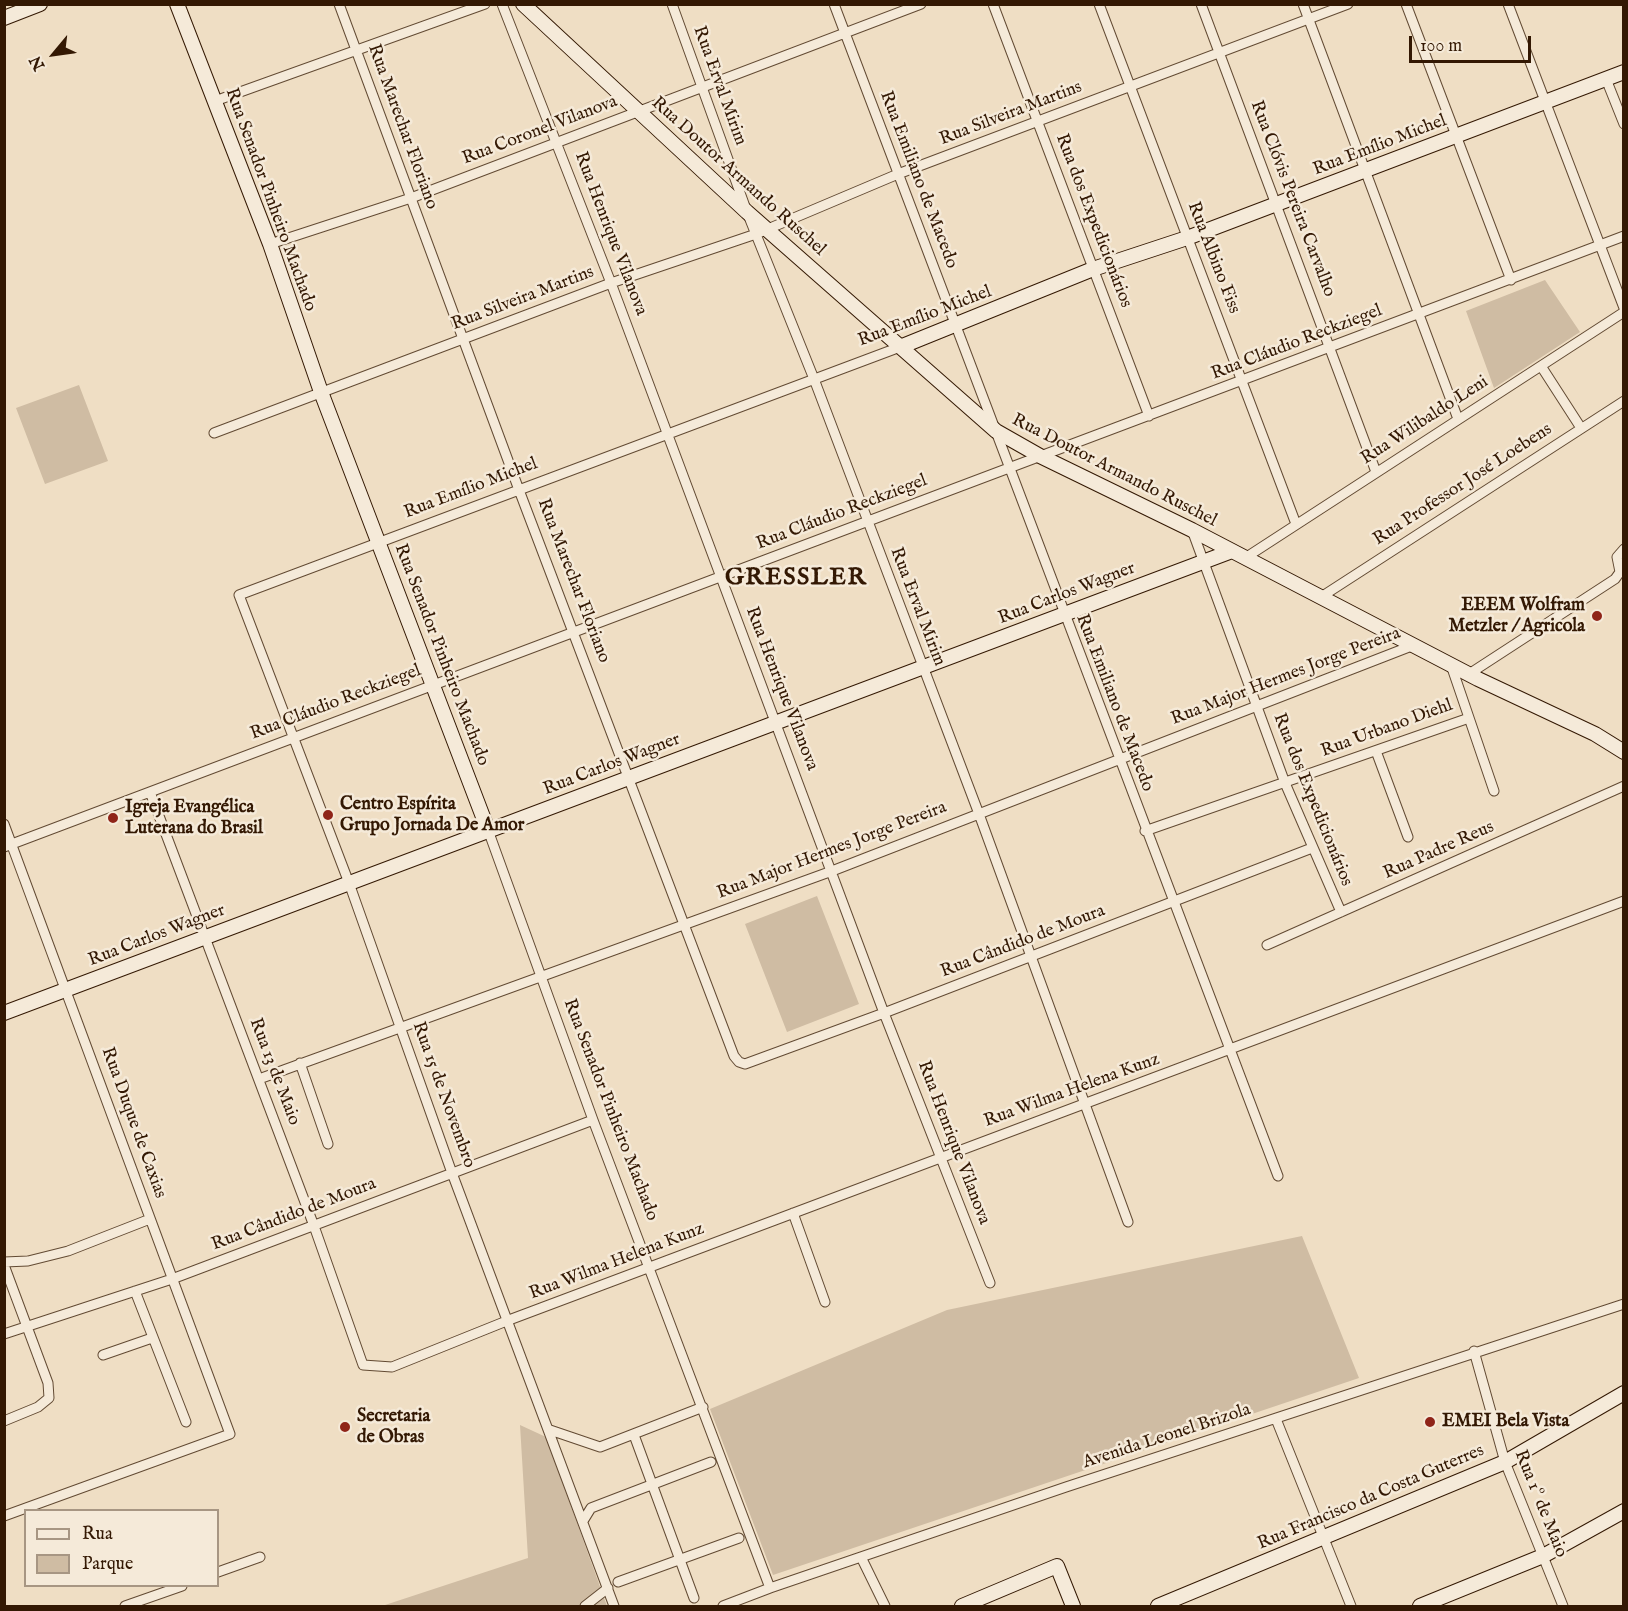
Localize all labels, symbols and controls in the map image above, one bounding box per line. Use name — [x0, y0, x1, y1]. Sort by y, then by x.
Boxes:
street label: Rua Erval Mirim — [687, 23, 751, 149]
north arrow — [24, 24, 84, 84]
scale bar — [1412, 24, 1534, 62]
text: 100 m — [1420, 35, 1462, 58]
street label: Rua Marechar Floriano — [362, 41, 442, 213]
text: N — [26, 52, 50, 74]
street label: Rua Silveira Martins — [937, 77, 1085, 151]
street label: Rua Senador Pinheiro Machado — [219, 85, 321, 315]
street label: Rua Emiliano de Macedo — [874, 88, 962, 272]
street label: Rua Coronel Vilanova — [459, 91, 621, 171]
street label: Rua Doutor Armando Ruschel — [646, 93, 830, 261]
street label: Rua Clóvis Pereira Carvalho — [1245, 98, 1339, 300]
street label: Rua Emílio Michel — [1310, 111, 1450, 181]
street label: Rua dos Expedicionários — [1050, 131, 1136, 311]
street label: Rua Henrique Vilanova — [569, 149, 651, 319]
street label: Rua Albino Fiss — [1182, 199, 1244, 317]
street label: Rua Silveira Martins — [449, 262, 597, 336]
street label: Rua Emílio Michel — [855, 282, 995, 352]
street label: Rua Cláudio Reckziegel — [1209, 300, 1385, 386]
street label: Rua Wilibaldo Leni — [1357, 372, 1493, 470]
street label: Rua Doutor Armando Ruschel — [1008, 410, 1220, 532]
street label: Rua Professor José Loebens — [1370, 419, 1556, 551]
street label: Rua Emílio Michel — [401, 454, 541, 524]
street label: Rua Cláudio Reckziegel — [754, 470, 930, 556]
street label: Rua Marechar Floriano — [532, 496, 614, 666]
street label: Rua Senador Pinheiro Machado — [389, 541, 493, 769]
street label: Rua Erval Mirim — [884, 545, 950, 669]
street label: Rua Carlos Wagner — [996, 558, 1138, 630]
district label: GRESSLER — [725, 565, 867, 593]
place label: EEEM Wolfram Metzler / Agricola — [1448, 595, 1585, 638]
street label: Rua Henrique Vilanova — [740, 604, 822, 774]
marker: EEEM Wolfram Metzler / Agricola — [1590, 609, 1604, 623]
street label: Rua Emiliano de Macedo — [1070, 611, 1158, 795]
street label: Rua Major Hermes Jorge Pereira — [1168, 623, 1404, 731]
street label: Rua Cláudio Reckziegel — [248, 660, 424, 746]
street label: Rua Urbano Diehl — [1318, 695, 1456, 763]
street label: Rua dos Expedicionários — [1267, 710, 1357, 890]
street label: Rua Carlos Wagner — [541, 729, 683, 801]
place label: Centro Espírita Grupo Jornada De Amor — [340, 794, 524, 836]
place label: Igreja Evangélica Luterana do Brasil — [125, 797, 263, 840]
street label: Rua Major Hermes Jorge Pereira — [714, 797, 950, 905]
marker: Centro Espírita Grupo Jornada De Amor — [321, 808, 335, 822]
marker: Igreja Evangélica Luterana do Brasil — [106, 811, 120, 825]
street label: Rua Padre Reus — [1380, 817, 1498, 885]
street label: Rua Carlos Wagner — [86, 900, 228, 972]
street label: Rua Cândido de Moura — [938, 901, 1108, 983]
street label: Rua Senador Pinheiro Machado — [558, 996, 662, 1224]
street label: Rua 13 de Maio — [244, 1015, 304, 1129]
street label: Rua 15 de Novembro — [407, 1019, 479, 1171]
street label: Rua Duque de Caxias — [96, 1045, 170, 1201]
street label: Rua Wilma Helena Kunz — [981, 1049, 1163, 1133]
street label: Rua Henrique Vilanova — [912, 1058, 994, 1228]
street label: Rua Cândido de Moura — [209, 1174, 379, 1256]
street label: Rua Wilma Helena Kunz — [527, 1219, 707, 1305]
street label: Avenida Leonel Brizola — [1080, 1400, 1254, 1474]
place label: Secretaria de Obras — [357, 1406, 430, 1448]
place label: EMEI Bela Vista — [1442, 1411, 1569, 1433]
marker: EMEI Bela Vista — [1423, 1415, 1437, 1429]
marker: Secretaria de Obras — [338, 1420, 352, 1434]
street label: Rua Francisco da Costa Guterres — [1254, 1440, 1488, 1556]
street label: Rua 1º de Maio — [1509, 1447, 1571, 1561]
legend — [24, 1509, 219, 1587]
text: Rua — [82, 1523, 113, 1546]
text: Parque — [82, 1553, 133, 1576]

